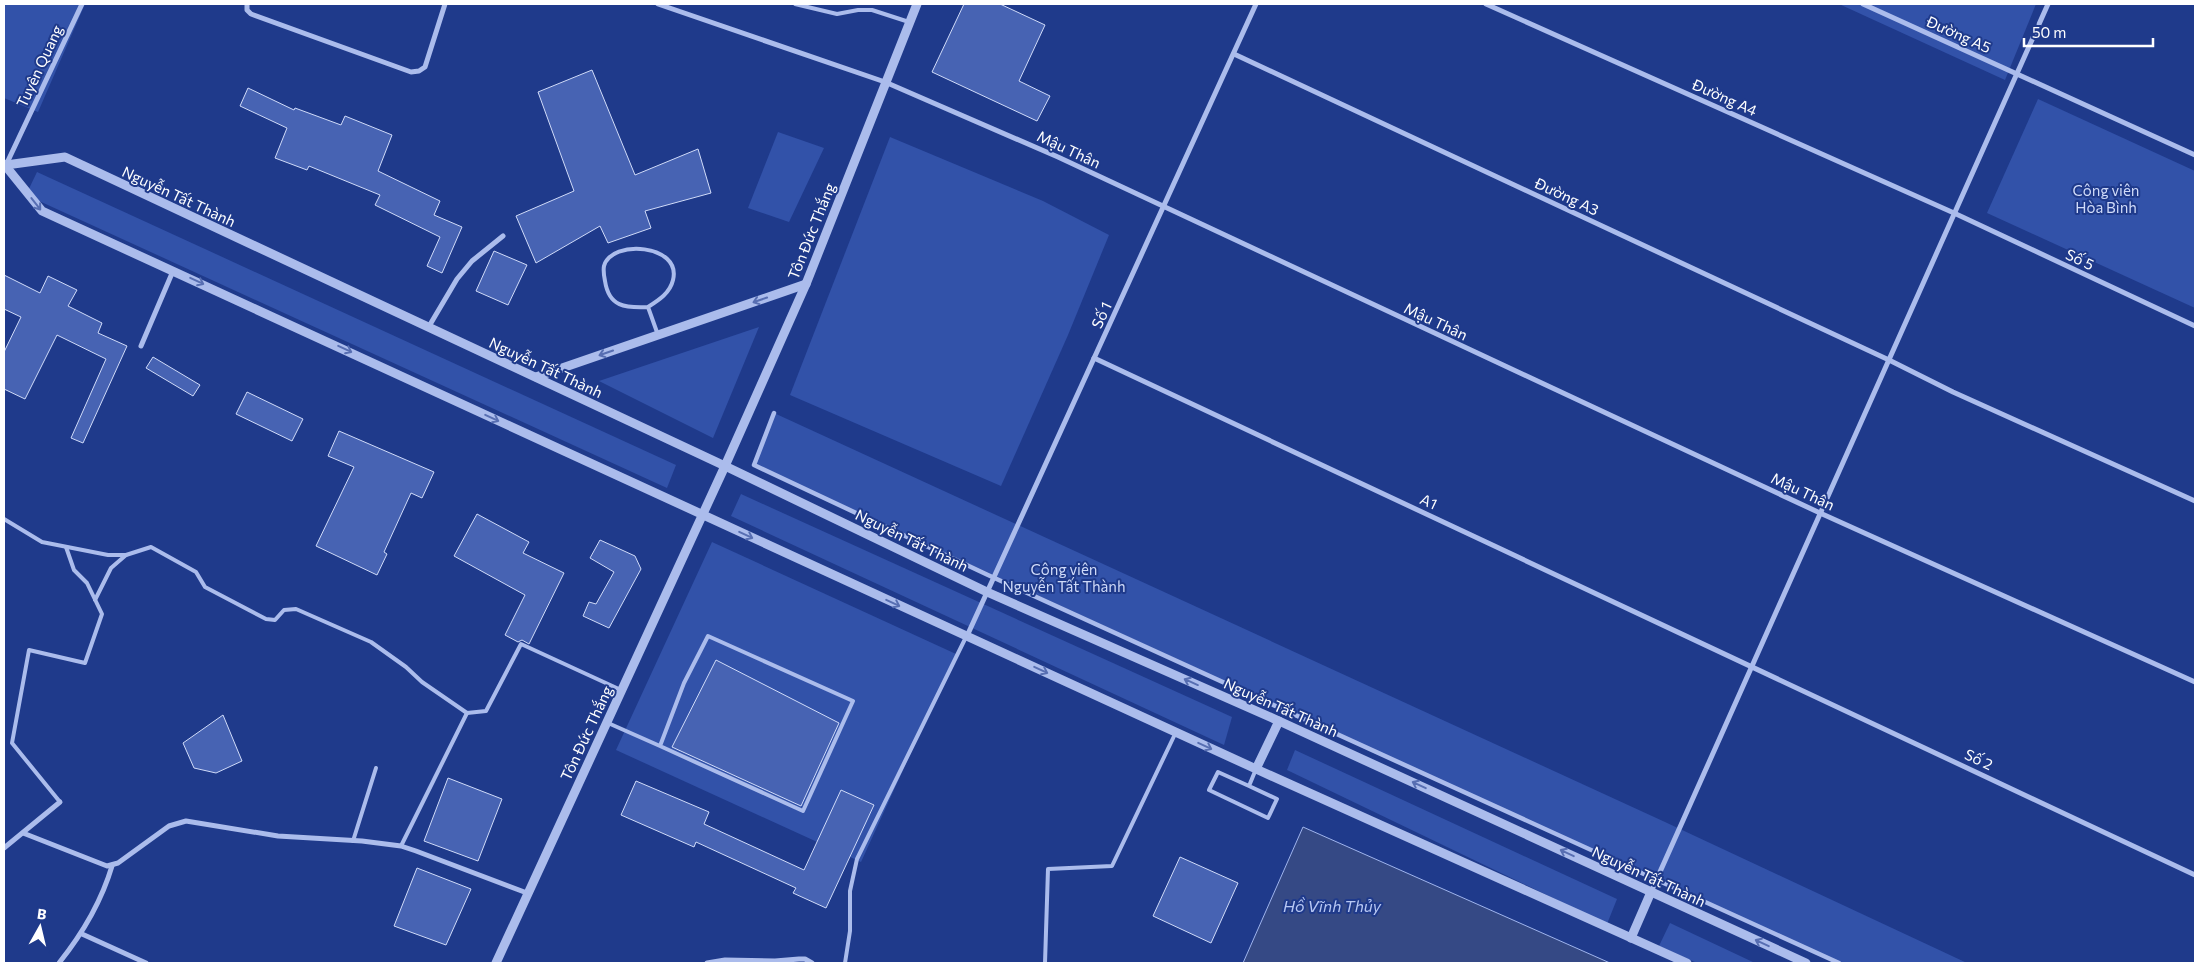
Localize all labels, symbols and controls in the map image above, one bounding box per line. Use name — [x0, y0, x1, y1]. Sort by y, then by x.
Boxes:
street label: Đường A5 — [1923, 11, 1994, 56]
scale bar — [2024, 15, 2153, 47]
street label: Tuyên Quang — [12, 22, 66, 110]
text: 50 m — [2032, 23, 2066, 41]
street label: Đường A4 — [1689, 74, 1760, 119]
street label: Mậu Thân — [1034, 127, 1104, 171]
street label: Nguyễn Tất Thành — [119, 162, 239, 230]
street label: Đường A3 — [1531, 173, 1602, 219]
street label: Tôn Đức Thắng — [783, 180, 839, 282]
park label: Công viên Hòa Bình — [2073, 181, 2139, 216]
one-way arrow — [30, 197, 41, 210]
street label: Số 5 — [2063, 245, 2097, 273]
one-way arrow — [189, 277, 204, 287]
one-way arrow — [752, 296, 768, 305]
street label: Số 1 — [1087, 299, 1115, 331]
street label: Mậu Thân — [1401, 299, 1471, 343]
street label: Nguyễn Tất Thành — [486, 333, 606, 401]
one-way arrow — [337, 345, 352, 355]
one-way arrow — [599, 349, 614, 358]
one-way arrow — [484, 413, 499, 423]
street label: Mậu Thân — [1768, 469, 1838, 513]
street label: A1 — [1418, 489, 1440, 513]
street label: Nguyễn Tất Thành — [853, 505, 971, 575]
one-way arrow — [738, 530, 753, 540]
park label: Công viên Nguyễn Tất Thành — [1003, 560, 1126, 595]
one-way arrow — [885, 598, 900, 608]
one-way arrow — [1033, 666, 1048, 676]
street label: Nguyễn Tất Thành — [1221, 674, 1341, 740]
one-way arrow — [1184, 676, 1199, 686]
street label: Tôn Đức Thắng — [556, 683, 616, 783]
one-way arrow — [1197, 741, 1212, 751]
street label: Số 2 — [1962, 745, 1996, 773]
one-way arrow — [1412, 780, 1427, 789]
street label: Nguyễn Tất Thành — [1589, 842, 1709, 910]
one-way arrow — [1560, 848, 1575, 858]
water label: Hồ Vĩnh Thủy — [1283, 896, 1382, 915]
north arrow — [15, 902, 65, 952]
text: B — [36, 905, 48, 923]
one-way arrow — [1755, 938, 1770, 947]

